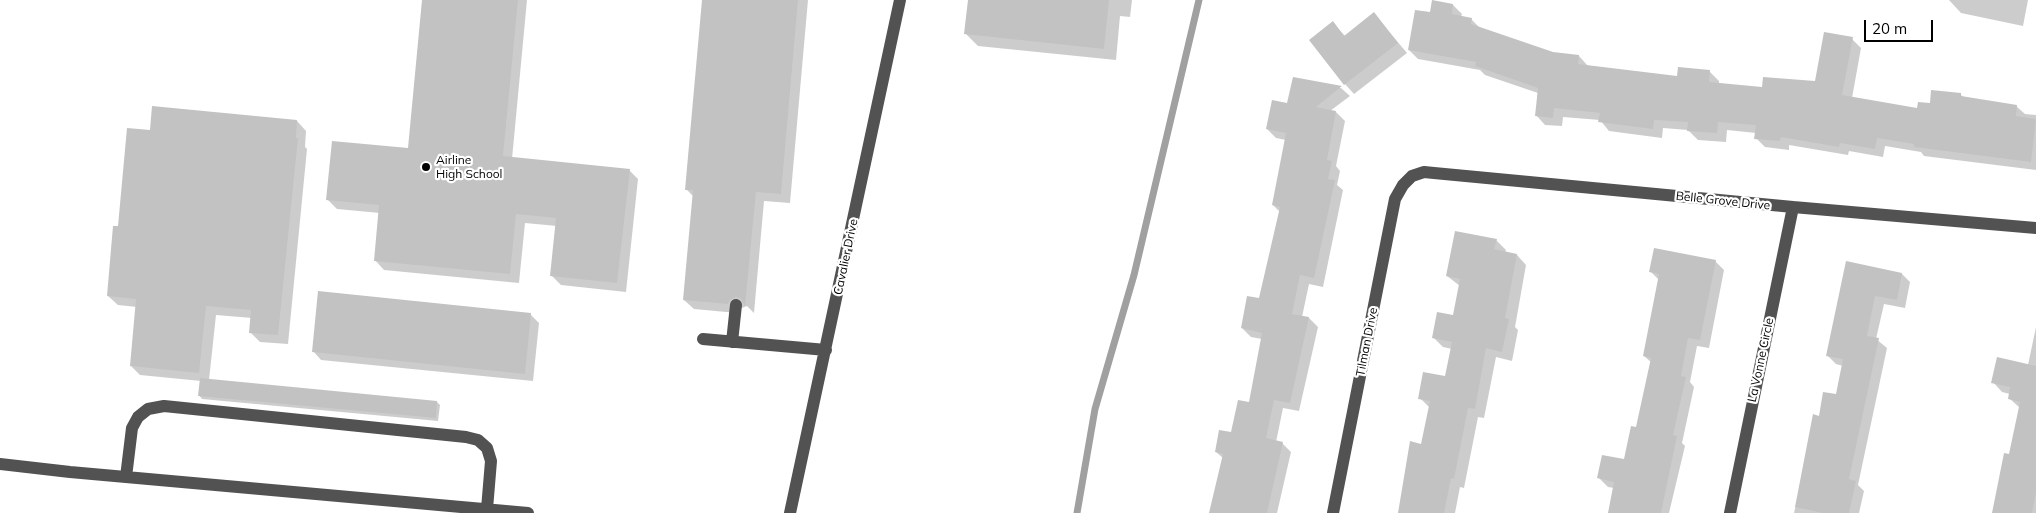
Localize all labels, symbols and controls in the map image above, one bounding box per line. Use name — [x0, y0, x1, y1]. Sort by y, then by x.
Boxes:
scale bar — [1866, 10, 1935, 42]
text: 20 m — [1872, 19, 1907, 38]
place label: Airline High School — [436, 153, 502, 181]
marker: Airline High School — [420, 161, 432, 173]
street label: Belle Grove Drive — [1675, 189, 1771, 213]
street label: Cavalier Drive — [831, 218, 861, 296]
street label: Tilman Drive — [1353, 306, 1381, 378]
street label: La Vonne Circle — [1745, 317, 1777, 403]

